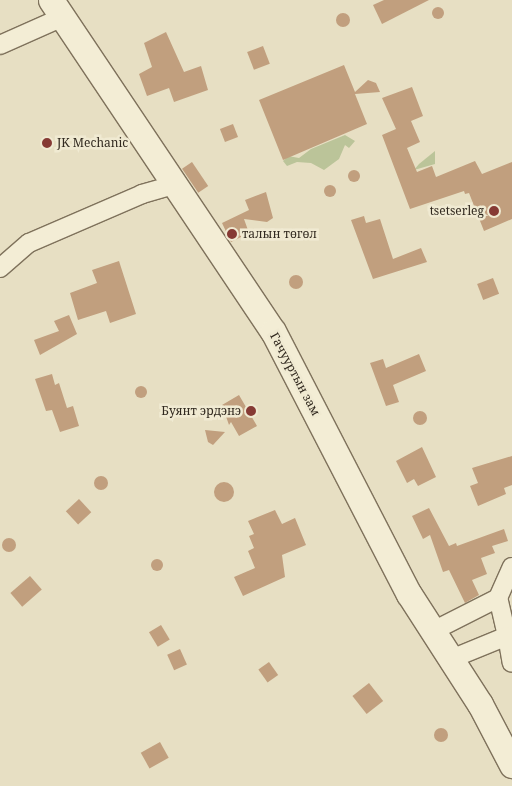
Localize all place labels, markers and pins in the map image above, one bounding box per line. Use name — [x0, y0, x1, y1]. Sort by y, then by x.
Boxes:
place label: JK Mechanic — [57, 136, 128, 150]
marker: JK Mechanic — [41, 137, 53, 149]
place label: tsetserleg — [430, 204, 484, 218]
marker: tsetserleg — [488, 205, 500, 217]
place label: талын төгөл — [242, 227, 317, 241]
marker: талын төгөл — [226, 228, 238, 240]
place label: Буянт эрдэнэ — [161, 404, 241, 418]
marker: Буянт эрдэнэ — [245, 405, 257, 417]

